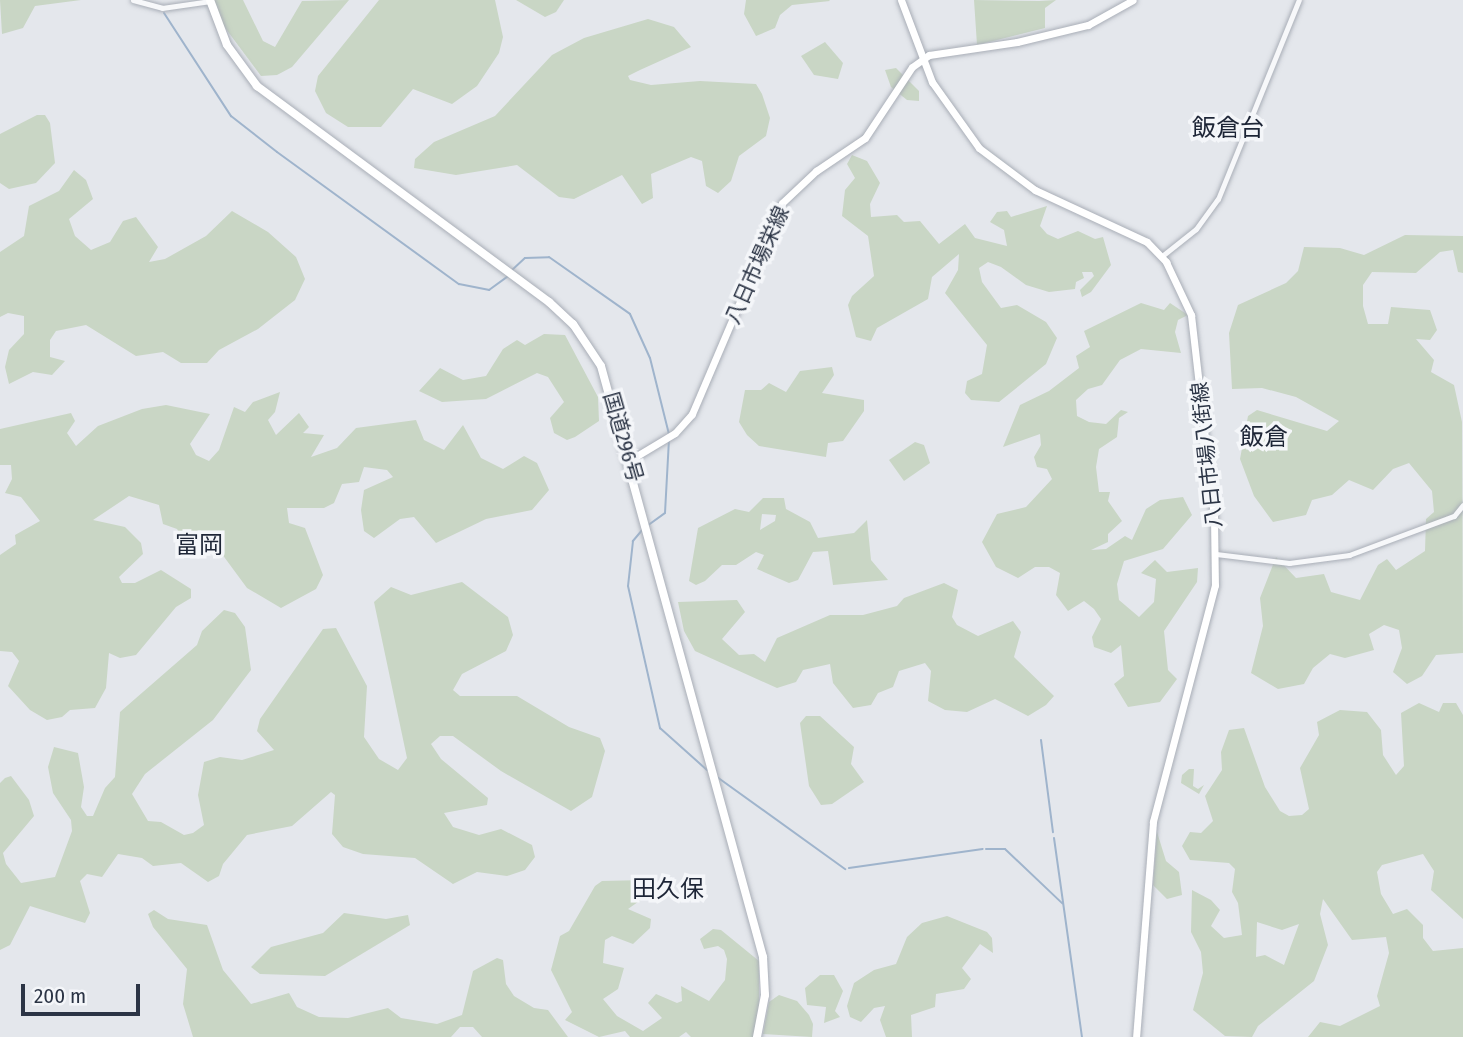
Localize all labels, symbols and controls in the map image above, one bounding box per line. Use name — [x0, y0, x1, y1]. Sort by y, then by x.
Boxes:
district label: 飯倉台 — [1192, 115, 1264, 143]
street label: 八日市場栄線 — [720, 202, 794, 328]
street label: 八日市場八街線 — [1187, 381, 1227, 529]
street label: 国道296号 — [598, 389, 648, 485]
district label: 飯倉 — [1240, 424, 1288, 452]
district label: 富岡 — [175, 532, 223, 560]
district label: 田久保 — [632, 876, 704, 904]
scale bar — [24, 970, 144, 1014]
text: 200 m — [34, 983, 86, 1009]

